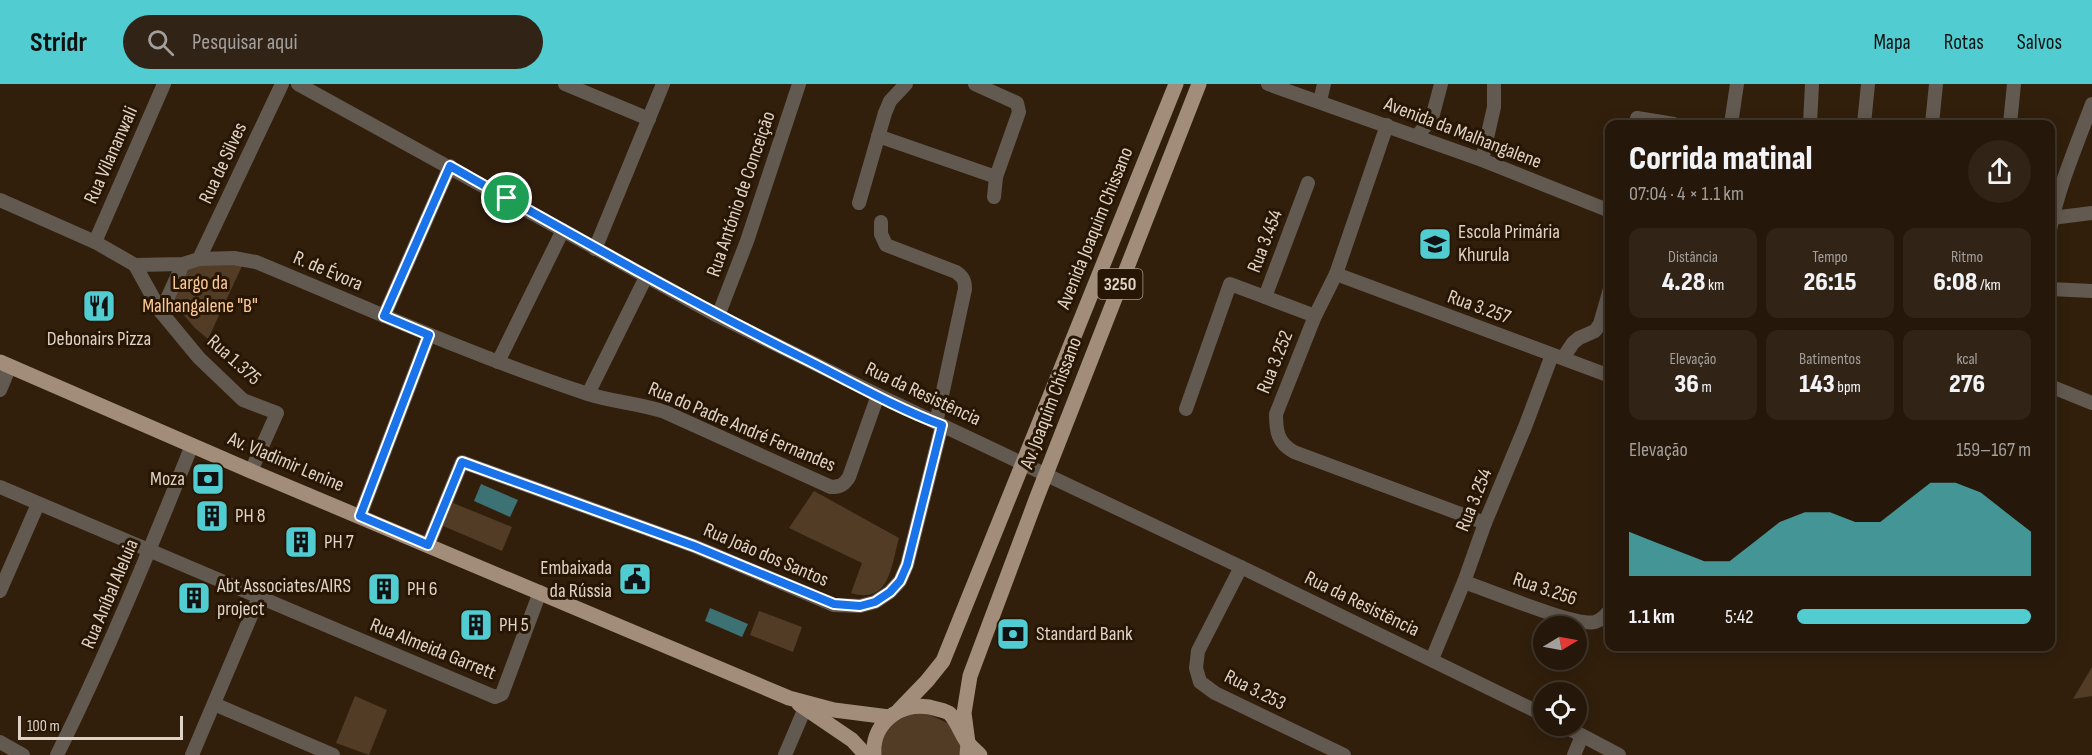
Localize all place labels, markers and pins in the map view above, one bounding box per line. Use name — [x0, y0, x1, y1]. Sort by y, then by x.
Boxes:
pin — [481, 172, 532, 223]
place label: Escola Primária Khurula — [1458, 220, 1560, 267]
school or university icon: Escola Primária Khurula — [1417, 226, 1453, 262]
restaurant icon: Debonairs Pizza — [81, 288, 117, 324]
place label: Debonairs Pizza — [47, 327, 151, 351]
bank icon: Moza — [190, 461, 226, 497]
place label: Moza — [150, 467, 185, 491]
building icon: PH 8 — [194, 498, 230, 534]
place label: PH 8 — [235, 504, 266, 528]
building icon: PH 7 — [283, 524, 319, 560]
place label: PH 7 — [324, 530, 354, 554]
place label: Embaixada da Rússia — [540, 556, 612, 603]
public building icon: Embaixada da Rússia — [617, 561, 653, 597]
building icon: PH 6 — [366, 571, 402, 607]
place label: Abt Associates/AIRS project — [216, 574, 351, 621]
place label: PH 6 — [407, 577, 438, 601]
building icon: Abt Associates/AIRS project — [176, 580, 212, 616]
building icon: PH 5 — [458, 607, 494, 643]
place label: PH 5 — [499, 613, 529, 637]
bank icon: Standard Bank — [995, 616, 1031, 652]
place label: Standard Bank — [1036, 622, 1133, 646]

